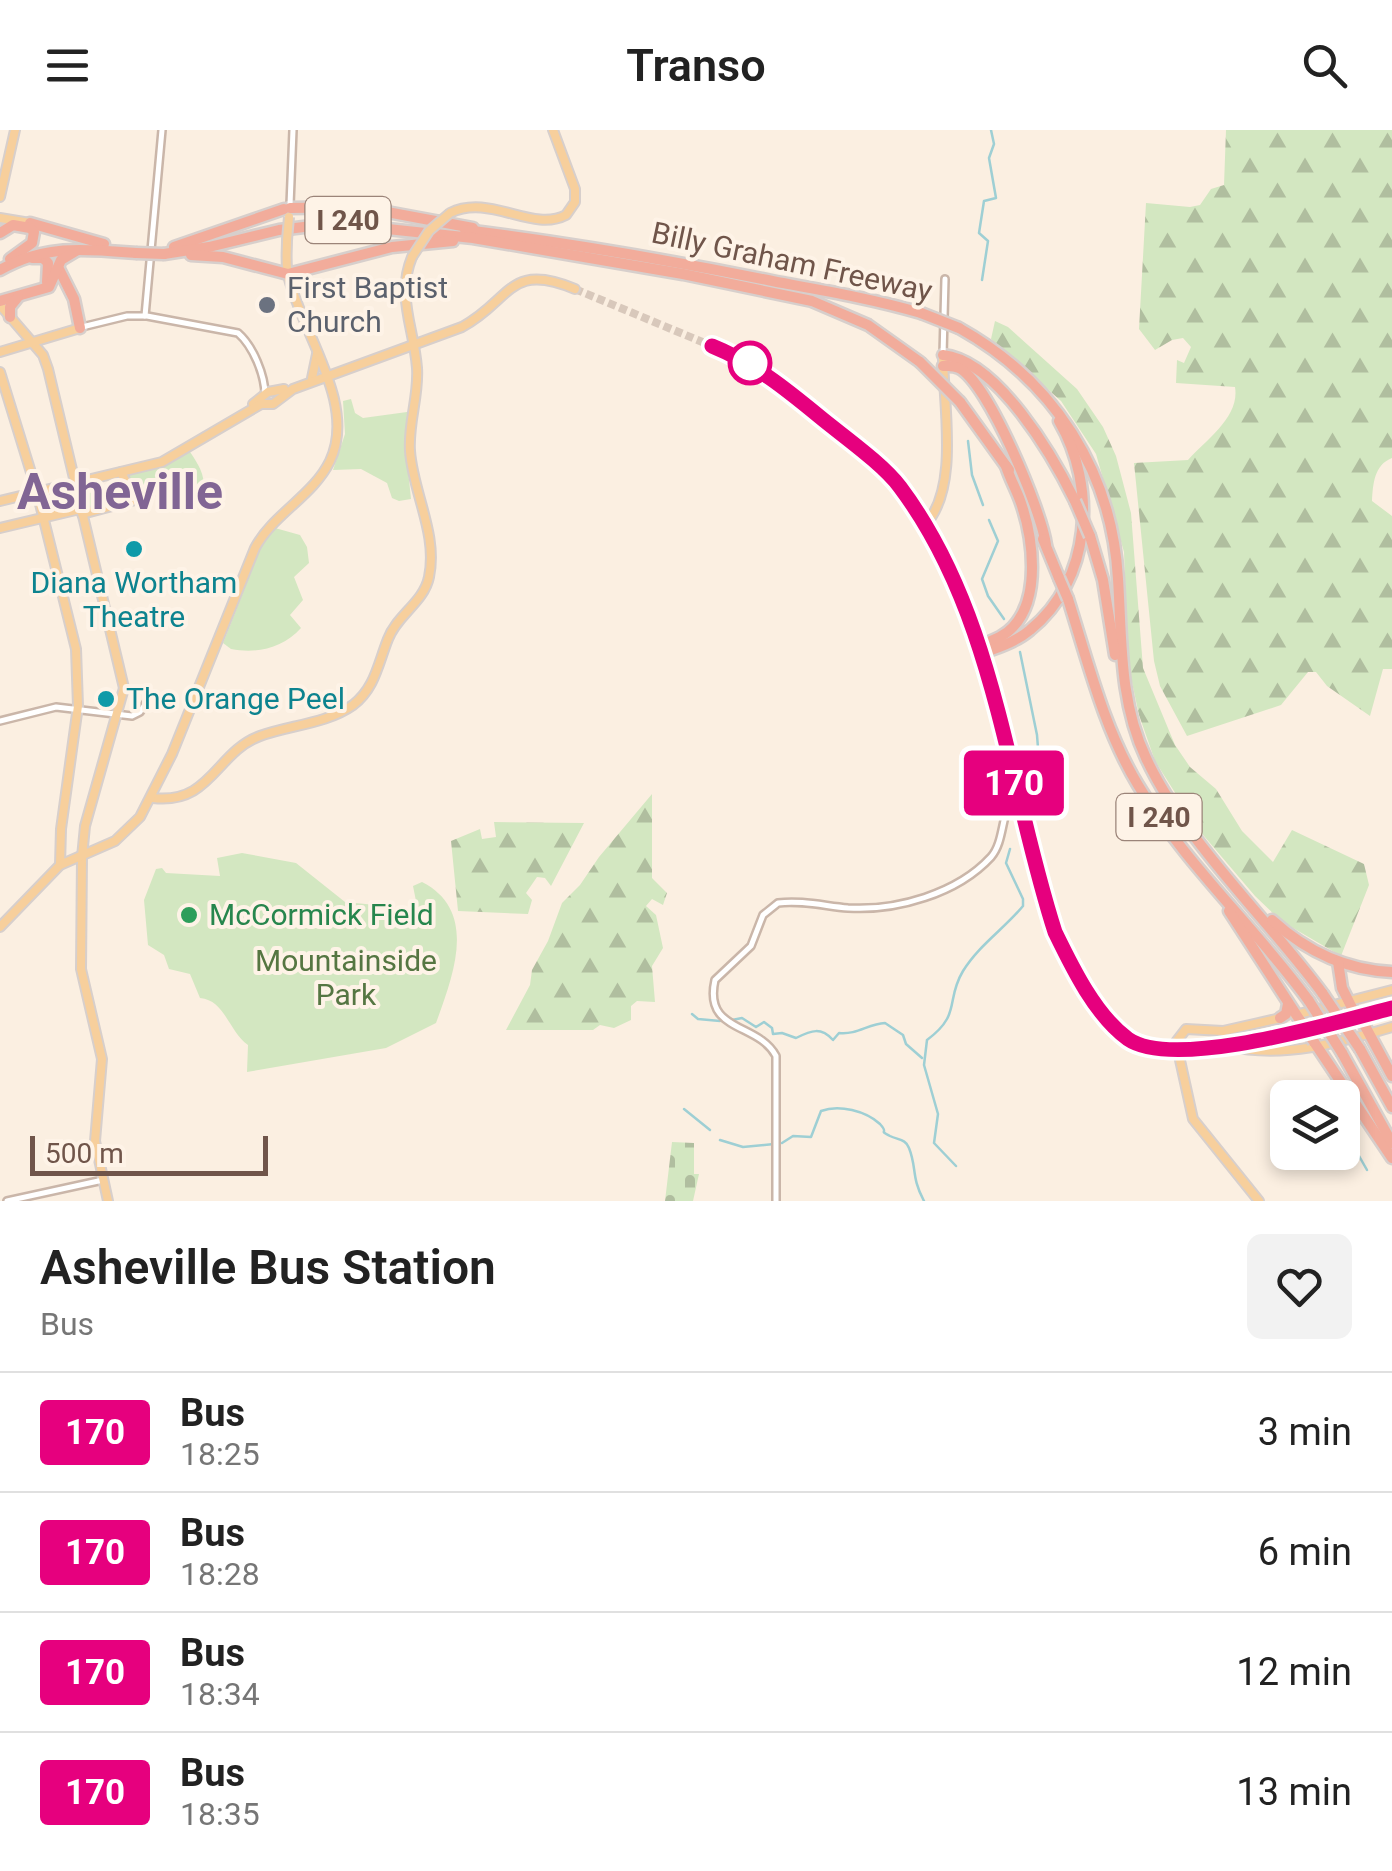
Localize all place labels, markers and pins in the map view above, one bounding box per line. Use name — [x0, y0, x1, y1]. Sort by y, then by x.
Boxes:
place label: First Baptist Church — [287, 270, 448, 339]
marker: First Baptist Church — [256, 294, 278, 316]
unlabelled marker — [729, 342, 771, 384]
marker: Diana Wortham Theatre — [123, 538, 145, 560]
place label: Diana Wortham Theatre — [31, 565, 237, 634]
place label: The Orange Peel — [126, 681, 345, 716]
marker: The Orange Peel — [95, 688, 117, 710]
place label: McCormick Field — [209, 897, 434, 932]
marker: McCormick Field — [178, 904, 200, 926]

